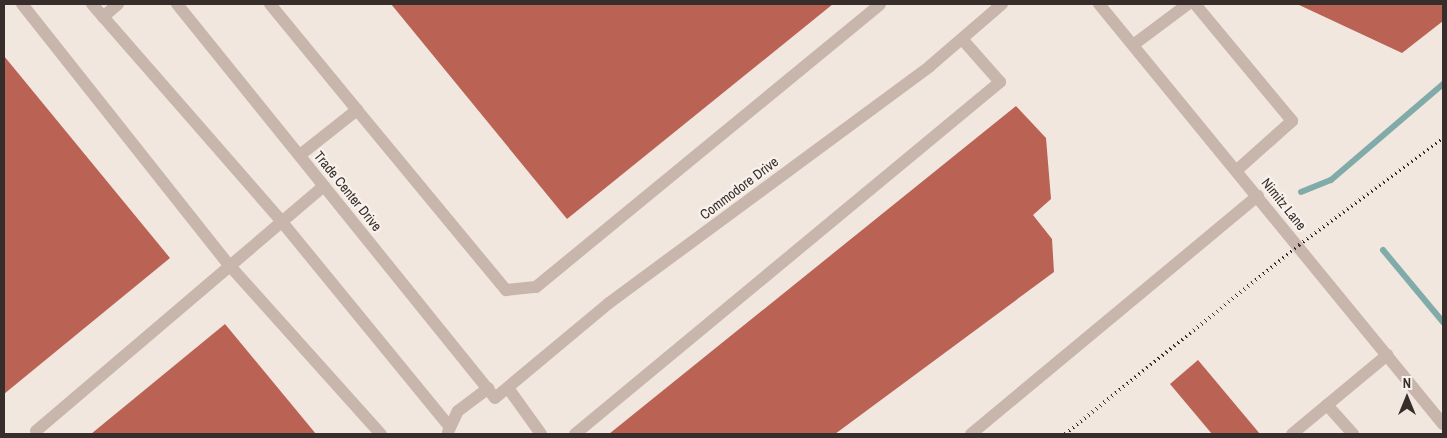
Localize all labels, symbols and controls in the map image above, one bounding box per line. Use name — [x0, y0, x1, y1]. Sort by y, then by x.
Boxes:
street label: Trade Center Drive — [311, 148, 385, 234]
street label: Commodore Drive — [696, 153, 782, 223]
street label: Nimitz Lane — [1258, 175, 1310, 233]
north arrow — [1382, 373, 1432, 423]
text: N — [1403, 374, 1411, 392]

